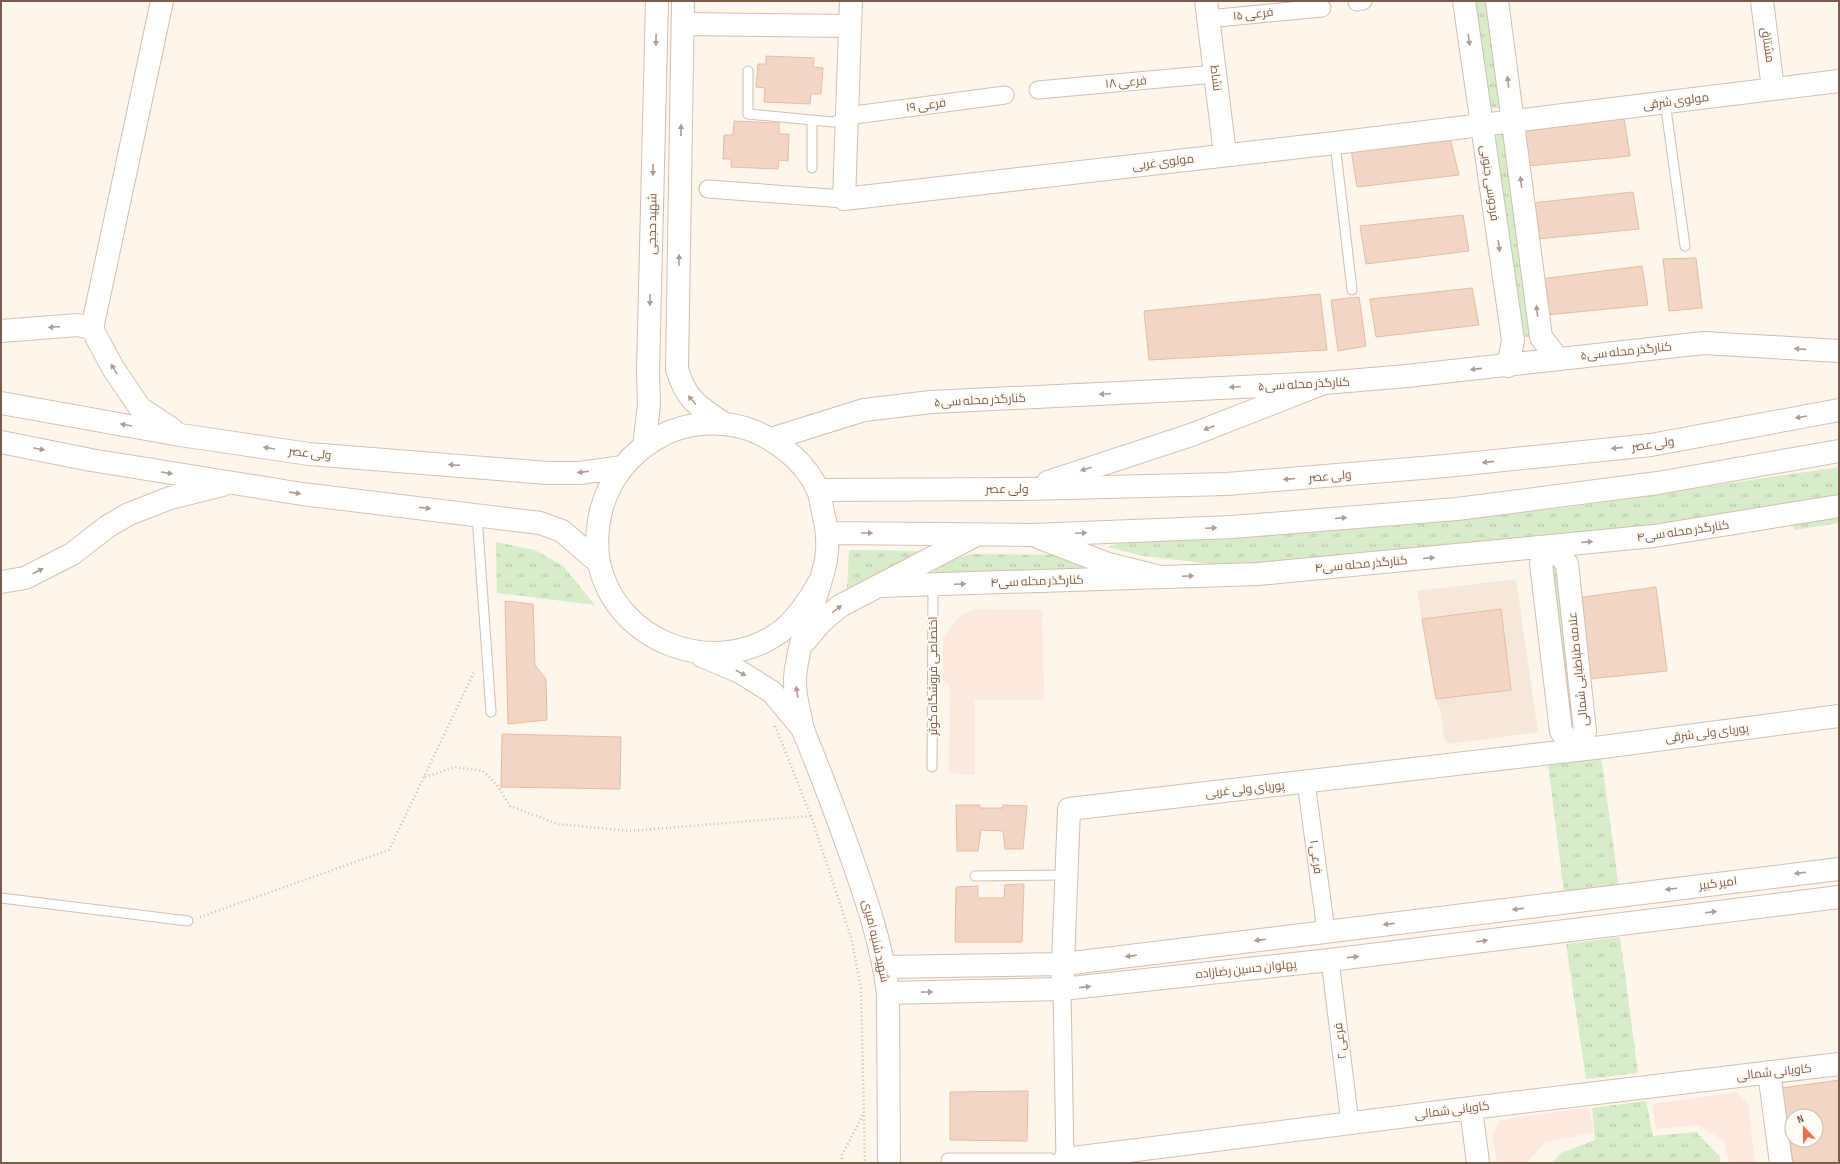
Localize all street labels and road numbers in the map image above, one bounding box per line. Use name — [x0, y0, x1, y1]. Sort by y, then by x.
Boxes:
street label: فرعی ۱۵ — [1232, 5, 1274, 24]
street label: مشتاق — [1758, 26, 1777, 64]
street label: نشاط — [1206, 64, 1225, 92]
street label: فرعی ۱۸ — [1105, 73, 1147, 92]
street label: مولوی شرقی — [1642, 90, 1710, 113]
street label: فرعی ۱۹ — [905, 95, 947, 116]
street label: فردوسی جنوبی — [1477, 144, 1502, 222]
street label: مولوی غربی — [1131, 151, 1195, 174]
street label: شهید حججی — [644, 193, 661, 255]
street label: کنارگذر محله سی۵ — [1580, 339, 1673, 364]
street label: کنارگذر محله سی۵ — [1258, 375, 1350, 394]
street label: کنارگذر محله سی۵ — [934, 391, 1026, 410]
street label: ولی عصر — [1630, 434, 1675, 455]
street label: ولی عصر — [287, 444, 332, 463]
street label: ولی عصر — [1307, 467, 1352, 486]
street label: ولی عصر — [985, 482, 1028, 497]
street label: کنارگذر محله سی۴ — [1636, 518, 1730, 545]
street label: کنارگذر محله سی۴ — [1314, 553, 1408, 576]
street label: کنارگذر محله سی۴ — [990, 572, 1084, 591]
street label: علامه طباطبایی شمالی — [1565, 611, 1592, 727]
street label: اختصاصی فروشگاه کوثر — [926, 616, 941, 737]
street label: پوریای ولی شرقی — [1665, 721, 1751, 747]
street label: پوریای ولی غربی — [1205, 778, 1286, 802]
street label: فرعی ۱ — [1306, 839, 1325, 875]
street label: امیر کبیر — [1697, 874, 1738, 893]
street label: شهید شنبه امیری — [859, 898, 892, 984]
street label: پهلوان حسین رضازاده — [1195, 957, 1298, 983]
street label: فرعی ۲ — [1331, 1022, 1350, 1060]
street label: کاویانی شمالی — [1736, 1061, 1812, 1084]
street label: کاویانی شمالی — [1414, 1098, 1490, 1123]

